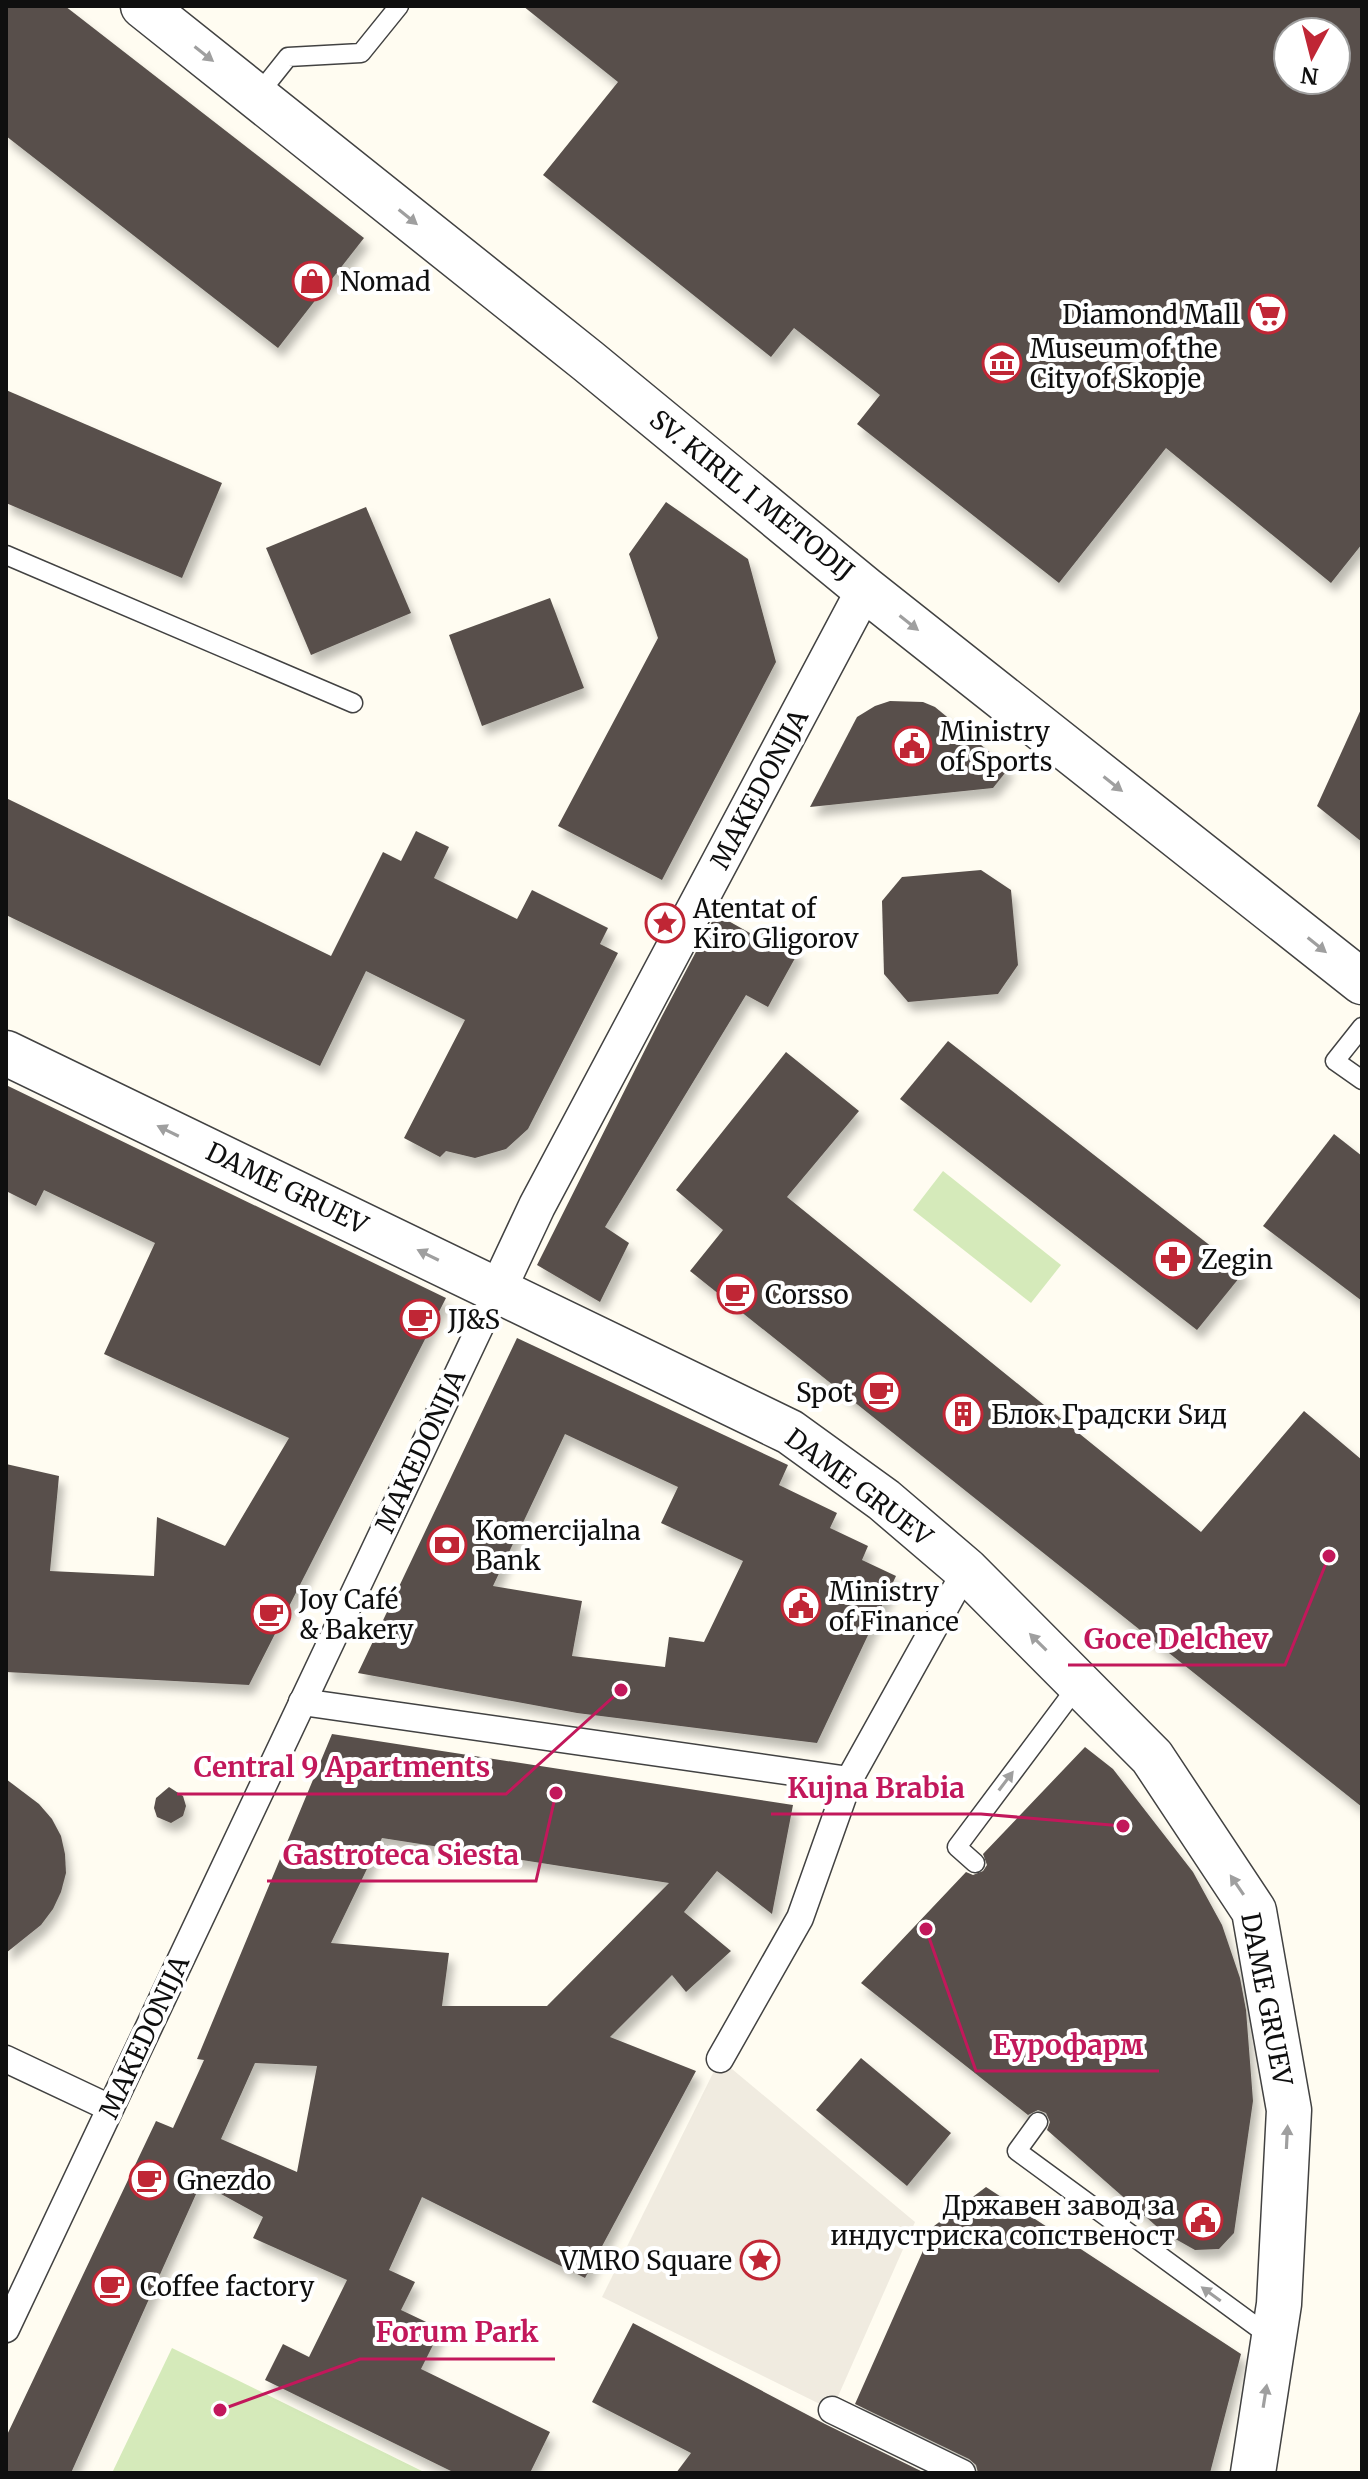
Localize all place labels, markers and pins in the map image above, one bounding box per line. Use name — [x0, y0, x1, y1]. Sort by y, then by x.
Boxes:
shop icon: Nomad — [291, 260, 333, 302]
place label: Nomad — [340, 265, 431, 298]
supermarket icon: Diamond Mall — [1247, 293, 1289, 335]
place label: Diamond Mall — [1062, 298, 1240, 331]
place label: Museum of the City of Skopje — [1030, 332, 1218, 395]
museum icon: Museum of the City of Skopje — [981, 342, 1023, 384]
place label: Ministry of Sports — [940, 715, 1053, 778]
public building icon: Ministry of Sports — [891, 725, 933, 767]
place label: Atentat of Kiro Gligorov — [692, 892, 859, 955]
place icon: Atentat of Kiro Gligorov — [644, 902, 686, 944]
pharmacy icon: Zegin — [1152, 1238, 1194, 1280]
place label: Zegin — [1201, 1243, 1273, 1276]
cafe icon: Corsso — [716, 1273, 758, 1315]
place label: Corsso — [765, 1278, 849, 1311]
cafe icon: JJ&S — [399, 1298, 441, 1340]
place label: JJ&S — [447, 1303, 500, 1336]
cafe icon: Spot — [860, 1371, 902, 1413]
place label: Spot — [796, 1376, 853, 1409]
building icon: Блок Градски Sид — [942, 1393, 984, 1435]
place label: Блок Градски Sид — [991, 1398, 1227, 1431]
place label: Komercijalna Bank — [475, 1514, 641, 1577]
bank icon: Komercijalna Bank — [426, 1524, 468, 1566]
place label: Ministry of Finance — [829, 1575, 959, 1638]
place label: Joy Café & Bakery — [298, 1583, 414, 1646]
public building icon: Ministry of Finance — [780, 1585, 822, 1627]
cafe icon: Joy Café & Bakery — [250, 1593, 292, 1635]
callout: Goce Delchev — [1068, 1613, 1285, 1665]
callout: Central 9 Apartments — [177, 1742, 506, 1794]
callout: Kujna Brabia — [771, 1762, 981, 1814]
callout: Gastroteca Siesta — [267, 1829, 536, 1881]
callout: Еурофарм — [976, 2019, 1159, 2071]
cafe icon: Gnezdo — [128, 2159, 170, 2201]
place label: Gnezdo — [177, 2164, 271, 2197]
place label: Државен завод за индустриска сопственост — [830, 2189, 1175, 2252]
public building icon: Државен завод за индустриска сопственост — [1182, 2199, 1224, 2241]
place icon: VMRO Square — [739, 2239, 781, 2281]
place label: VMRO Square — [559, 2244, 732, 2277]
cafe icon: Coffee factory — [91, 2265, 133, 2307]
place label: Coffee factory — [140, 2270, 315, 2303]
callout: Forum Park — [360, 2307, 555, 2359]

